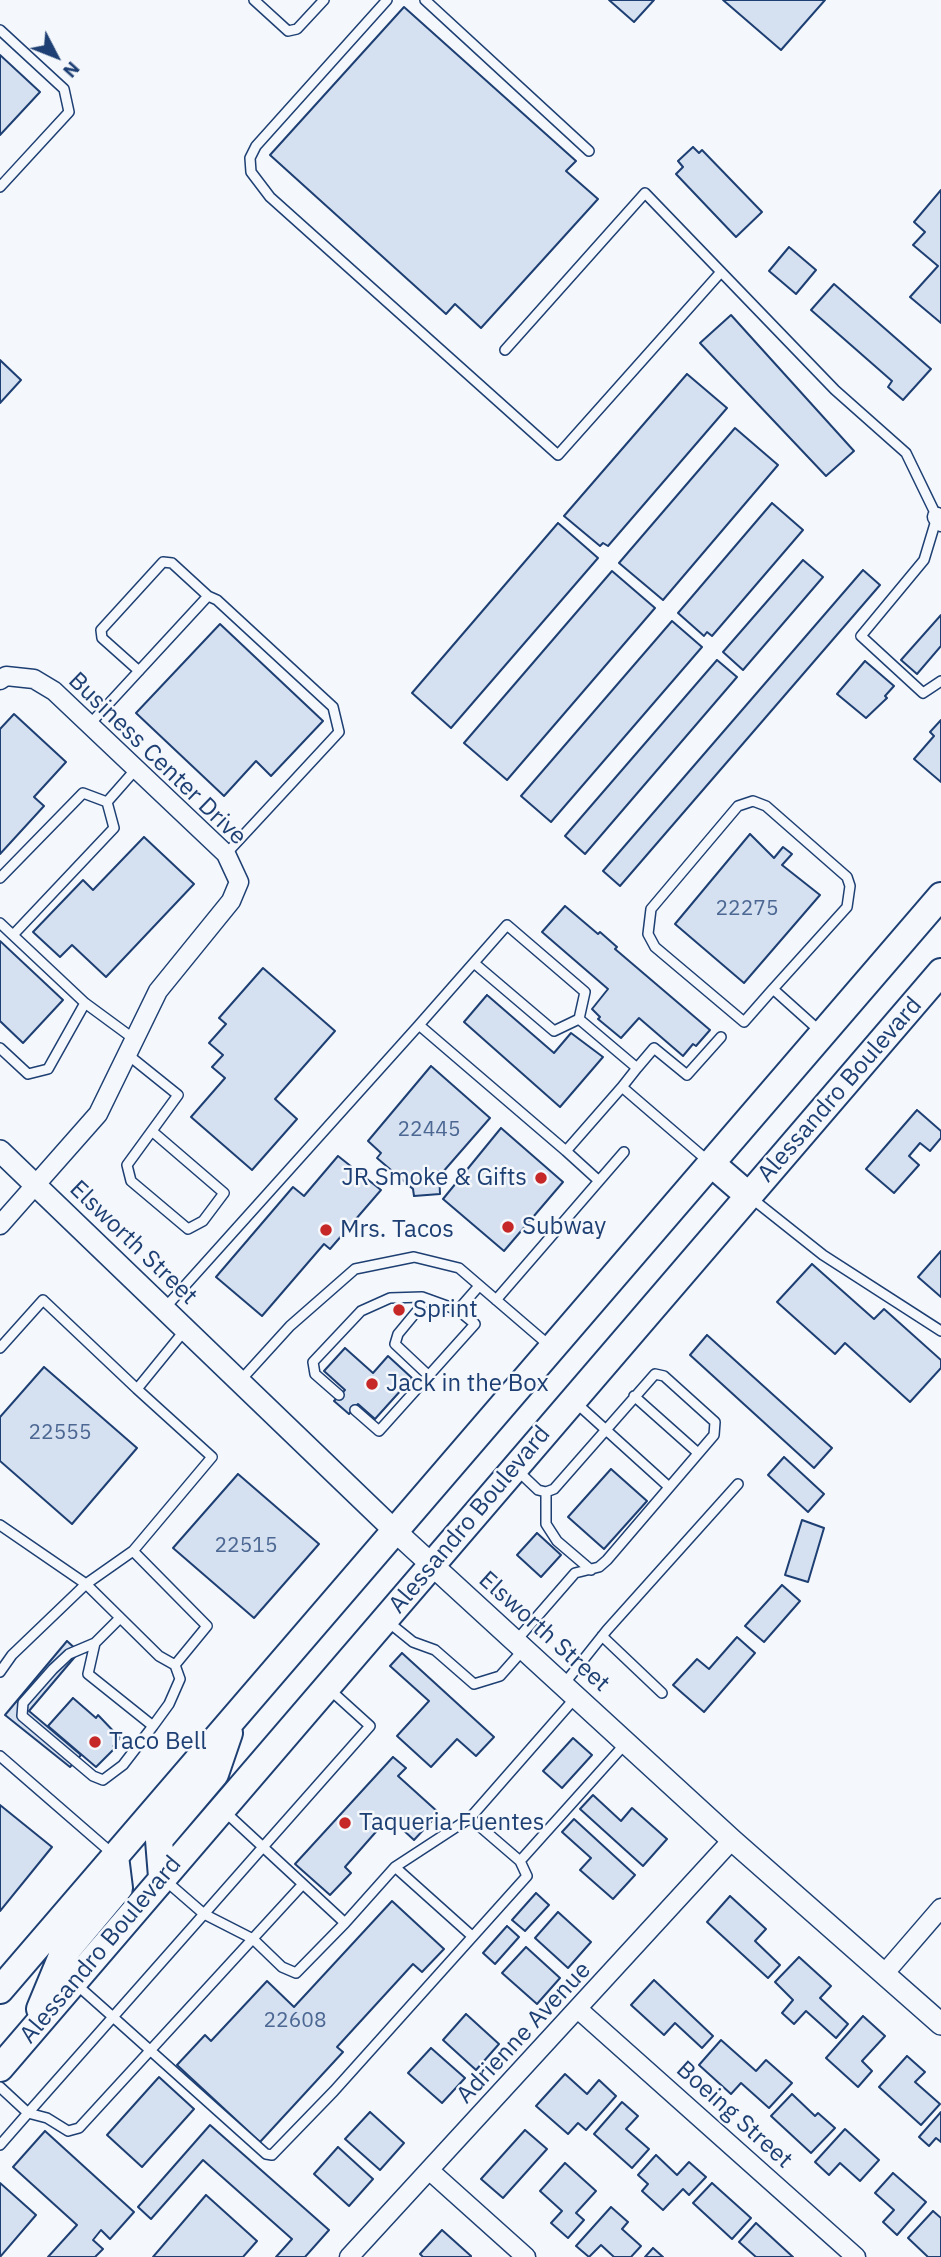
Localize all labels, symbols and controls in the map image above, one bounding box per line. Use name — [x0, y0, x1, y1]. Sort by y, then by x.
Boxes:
north arrow — [21, 21, 91, 91]
text: N — [58, 57, 85, 83]
street label: Business Center Drive — [62, 667, 252, 851]
house number: 22275 — [716, 896, 778, 922]
street label: Alessandro Boulevard — [752, 992, 928, 1188]
house number: 22445 — [398, 1117, 460, 1143]
place label: JR Smoke & Gifts — [341, 1164, 527, 1192]
marker: JR Smoke & Gifts — [533, 1170, 549, 1186]
street label: Elsworth Street — [63, 1175, 203, 1311]
place label: Subway — [522, 1213, 606, 1241]
place label: Mrs. Tacos — [340, 1216, 454, 1244]
marker: Subway — [500, 1219, 516, 1235]
marker: Mrs. Tacos — [318, 1222, 334, 1238]
place label: Sprint — [413, 1296, 478, 1324]
marker: Sprint — [391, 1302, 407, 1318]
place label: Jack in the Box — [386, 1370, 549, 1398]
marker: Jack in the Box — [364, 1376, 380, 1392]
house number: 22555 — [29, 1420, 91, 1446]
street label: Alessandro Boulevard — [383, 1420, 557, 1620]
house number: 22515 — [215, 1533, 277, 1559]
street label: Elsworth Street — [473, 1566, 615, 1698]
place label: Taco Bell — [109, 1728, 207, 1756]
marker: Taco Bell — [87, 1734, 103, 1750]
place label: Taqueria Fuentes — [359, 1809, 544, 1837]
marker: Taqueria Fuentes — [337, 1815, 353, 1831]
street label: Alessandro Boulevard — [14, 1850, 188, 2050]
street label: Adrienne Avenue — [451, 1956, 597, 2110]
house number: 22608 — [264, 2008, 326, 2034]
street label: Boeing Street — [670, 2055, 798, 2175]

